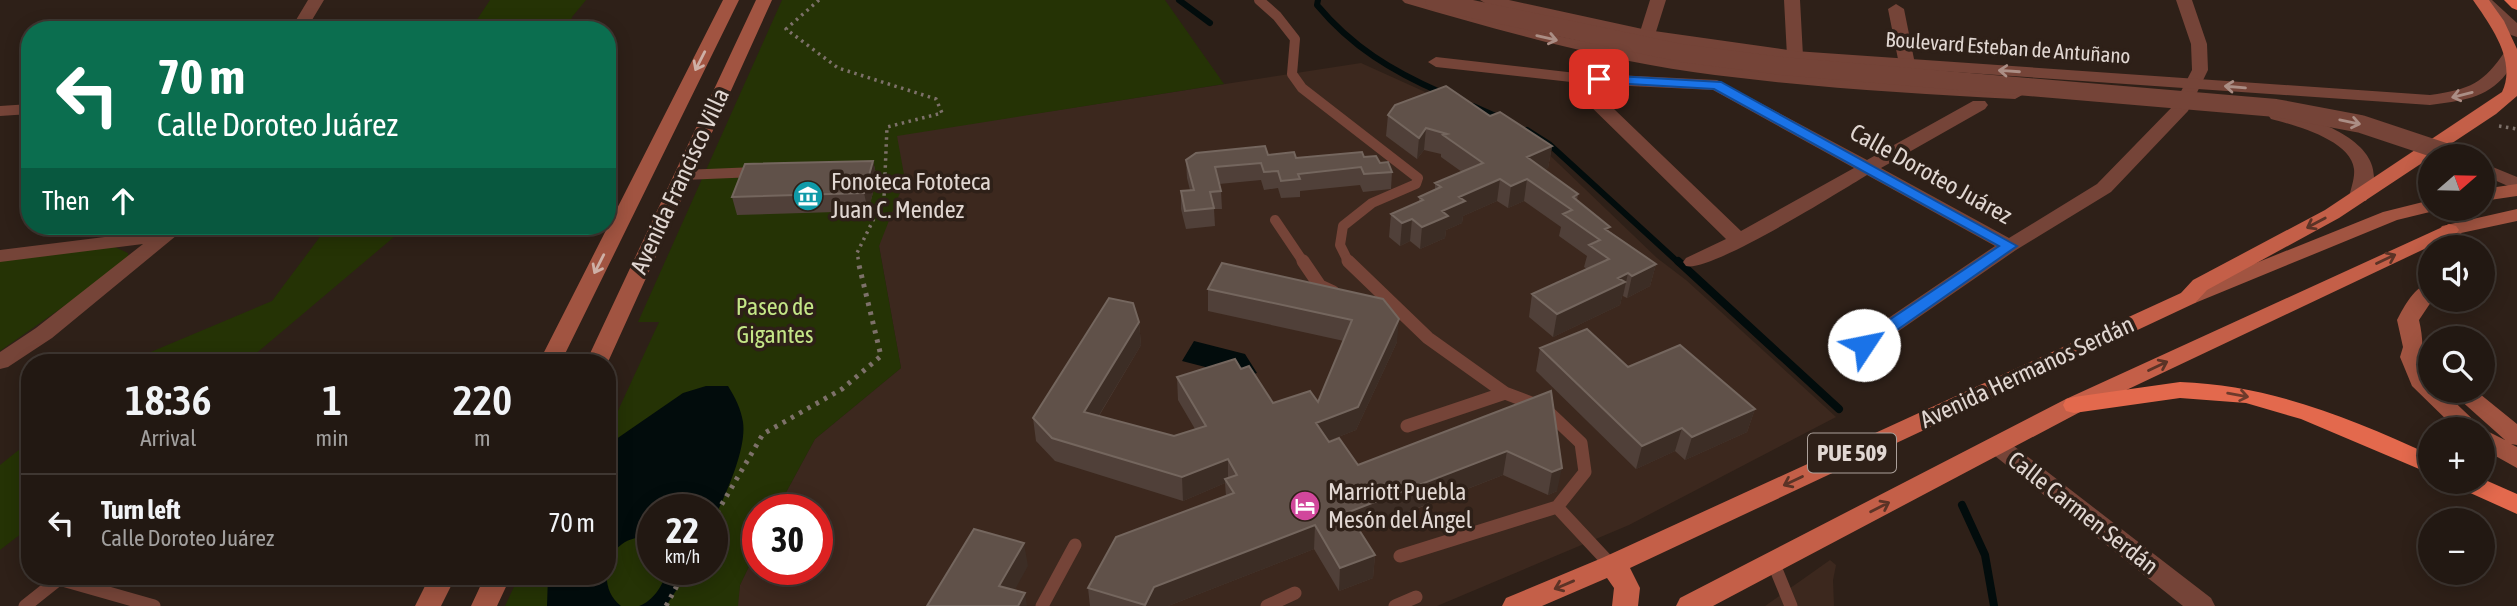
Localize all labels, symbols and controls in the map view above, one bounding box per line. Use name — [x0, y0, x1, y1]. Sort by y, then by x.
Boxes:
street label: Boulevard Esteban de Antuñano — [1885, 26, 2131, 68]
one-way arrow — [1535, 32, 1558, 46]
text: 70 m — [157, 48, 245, 104]
icon: left — [42, 49, 133, 140]
pin — [1569, 49, 1629, 109]
one-way arrow — [693, 50, 707, 71]
icon: arrive — [1580, 60, 1618, 98]
one-way arrow — [1998, 64, 2020, 77]
one-way arrow — [2225, 80, 2247, 93]
street label: Avenida Francisco Villa — [625, 84, 734, 278]
one-way arrow — [2451, 89, 2473, 102]
text: Calle Doroteo Juárez — [157, 106, 398, 143]
one-way arrow — [2338, 115, 2361, 129]
street label: Calle Doroteo Juárez — [1846, 118, 2017, 229]
north arrow — [2418, 144, 2496, 220]
map controls — [2418, 144, 2495, 585]
place label: Fonoteca Fototeca Juan C. Mendez — [831, 168, 991, 223]
museum icon: Fonoteca Fototeca Juan C. Mendez — [791, 179, 825, 213]
icon: ahead — [104, 182, 142, 220]
text: Then — [42, 186, 90, 216]
one-way arrow — [2306, 216, 2327, 230]
button: sound — [2418, 235, 2495, 312]
one-way arrow — [2375, 252, 2396, 266]
one-way arrow — [591, 254, 605, 274]
park label: Paseo de Gigantes — [736, 293, 814, 348]
position arrow — [1827, 308, 1901, 382]
street label: Avenida Hermanos Serdán — [1916, 310, 2138, 433]
button: search — [2418, 326, 2495, 403]
one-way arrow — [2147, 359, 2168, 372]
text: 18:36 — [125, 376, 212, 424]
text: 1 — [322, 376, 342, 424]
text: 220 — [453, 376, 512, 424]
one-way arrow — [2226, 389, 2249, 403]
button: + — [2418, 417, 2495, 494]
text: Arrival — [140, 425, 196, 451]
text: min — [316, 425, 349, 451]
text: m — [474, 425, 491, 451]
road number: PUE 509 — [1808, 433, 1896, 472]
street label: Calle Carmen Serdán — [2003, 446, 2164, 580]
one-way arrow — [1783, 475, 1804, 488]
place label: Marriott Puebla Mesón del Ángel — [1328, 478, 1473, 533]
hotel icon: Marriott Puebla Mesón del Ángel — [1288, 489, 1322, 523]
speed limit sign: 30 — [742, 494, 833, 585]
text: Turn left — [101, 495, 181, 525]
one-way arrow — [1869, 499, 1890, 513]
icon: left — [42, 504, 80, 542]
text: 70 m — [548, 508, 595, 538]
button: − — [2418, 508, 2495, 585]
text: 22 — [666, 510, 699, 550]
text: Calle Doroteo Juárez — [101, 525, 274, 551]
text: km/h — [665, 546, 700, 567]
one-way arrow — [1553, 579, 1575, 592]

